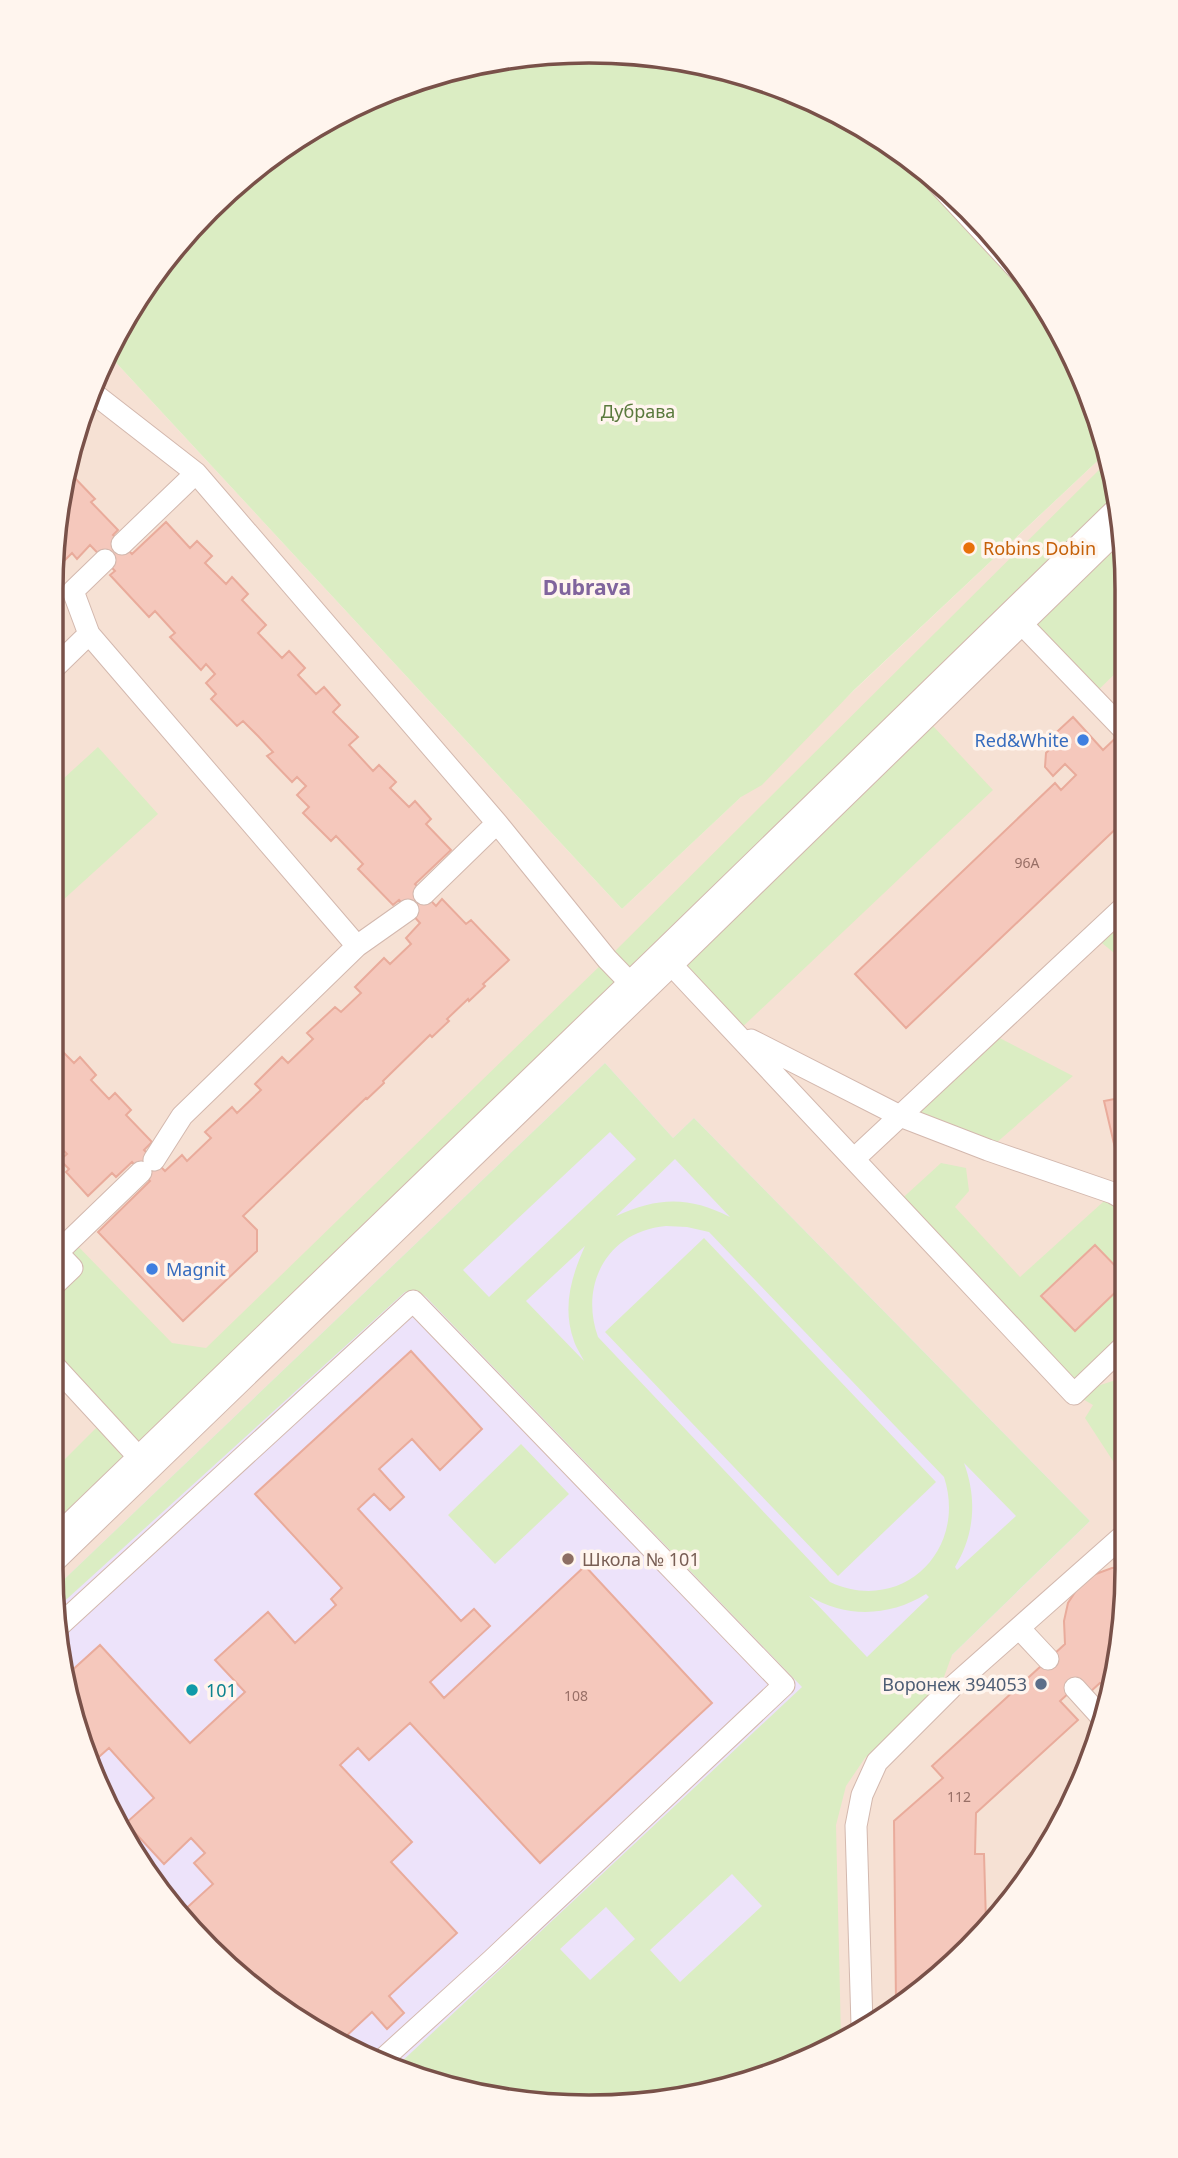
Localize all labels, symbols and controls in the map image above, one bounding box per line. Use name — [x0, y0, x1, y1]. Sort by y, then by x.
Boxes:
park label: Дубрава — [601, 399, 675, 423]
place label: Robins Dobin — [983, 536, 1096, 560]
marker: Robins Dobin — [961, 540, 977, 556]
district label: Dubrava — [543, 573, 631, 601]
place label: Red&White — [975, 728, 1069, 752]
marker: Red&White — [1075, 732, 1091, 748]
house number: 96А — [1015, 853, 1040, 872]
place label: Magnit — [166, 1257, 226, 1281]
marker: Magnit — [144, 1261, 160, 1277]
place label: Школа № 101 — [582, 1547, 700, 1571]
marker: Школа № 101 — [560, 1551, 576, 1567]
place label: Воронеж 394053 — [882, 1672, 1027, 1696]
marker: Воронеж 394053 — [1033, 1676, 1049, 1692]
place label: 101 — [206, 1678, 237, 1702]
marker: 101 — [184, 1682, 200, 1698]
house number: 108 — [564, 1686, 588, 1705]
house number: 112 — [947, 1787, 971, 1806]

